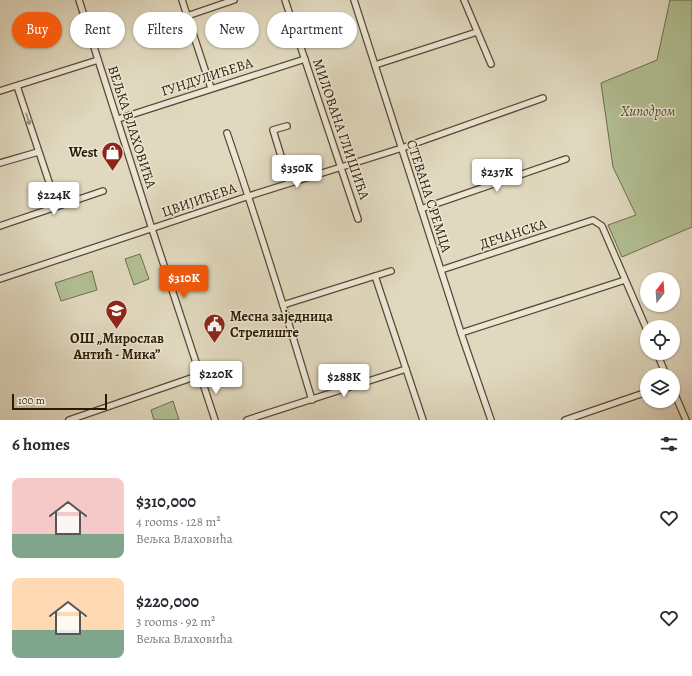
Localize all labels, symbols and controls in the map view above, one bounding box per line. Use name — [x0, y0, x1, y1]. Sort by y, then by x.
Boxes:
chip: Buy — [12, 12, 62, 48]
chip: Rent — [70, 12, 125, 48]
chip: Filters — [133, 12, 197, 48]
chip: New — [205, 12, 259, 48]
chip: Apartment — [267, 12, 357, 48]
street label: ГУНДУЛИЋЕВА — [159, 53, 256, 101]
street label: МИЛОВАНА ГЛИШИЋА — [308, 56, 374, 203]
street label: ВЕЉКА ВЛАХОВИЋА — [103, 63, 161, 192]
park label: Хиподром — [620, 102, 676, 121]
one-way arrow — [24, 113, 32, 125]
street label: СТЕВАНА СРЕМЦА — [402, 137, 456, 256]
shop icon: West — [100, 139, 126, 172]
place label: West — [68, 143, 98, 162]
pin: $350K — [269, 155, 325, 189]
text: $350K — [281, 159, 313, 176]
pin: $237K — [469, 159, 525, 193]
text: $237K — [481, 163, 513, 180]
street label: ЦВИЈИЋЕВА — [159, 178, 240, 222]
pin: $224K — [26, 182, 82, 216]
text: $224K — [37, 186, 71, 203]
street label: ДЕЧАНСКА — [477, 214, 550, 254]
pin: $310K — [156, 265, 212, 299]
text: $310K — [168, 269, 200, 286]
north arrow — [640, 272, 680, 312]
map controls — [640, 272, 680, 408]
school or university icon: ОШ „Мирослав Антић - Мика” — [104, 297, 130, 330]
place label: Месна заједница Стрелиште — [230, 307, 333, 342]
public building icon: Месна заједница Стрелиште — [201, 311, 227, 344]
button: locate — [640, 320, 680, 360]
place label: ОШ „Мирослав Антић - Мика” — [70, 329, 164, 364]
pin: $220K — [188, 361, 244, 395]
pin: $288K — [316, 364, 372, 398]
text: $220K — [199, 365, 233, 382]
text: $288K — [327, 368, 361, 385]
button: layers — [640, 368, 680, 408]
scale bar — [12, 392, 107, 411]
text: 100 m — [18, 393, 45, 408]
text: 6 homes — [12, 433, 70, 456]
icon: filters — [658, 433, 680, 455]
text: $310,000 — [136, 490, 196, 513]
icon: home — [44, 494, 92, 542]
icon: heart — [658, 507, 680, 529]
text: 4 rooms · 128 m² — [136, 513, 221, 530]
text: Вељка Влаховића — [136, 530, 233, 547]
text: $220,000 — [136, 590, 199, 613]
icon: home — [44, 594, 92, 642]
icon: heart — [658, 607, 680, 629]
text: 3 rooms · 92 m² — [136, 613, 215, 630]
text: Вељка Влаховића — [136, 630, 233, 647]

